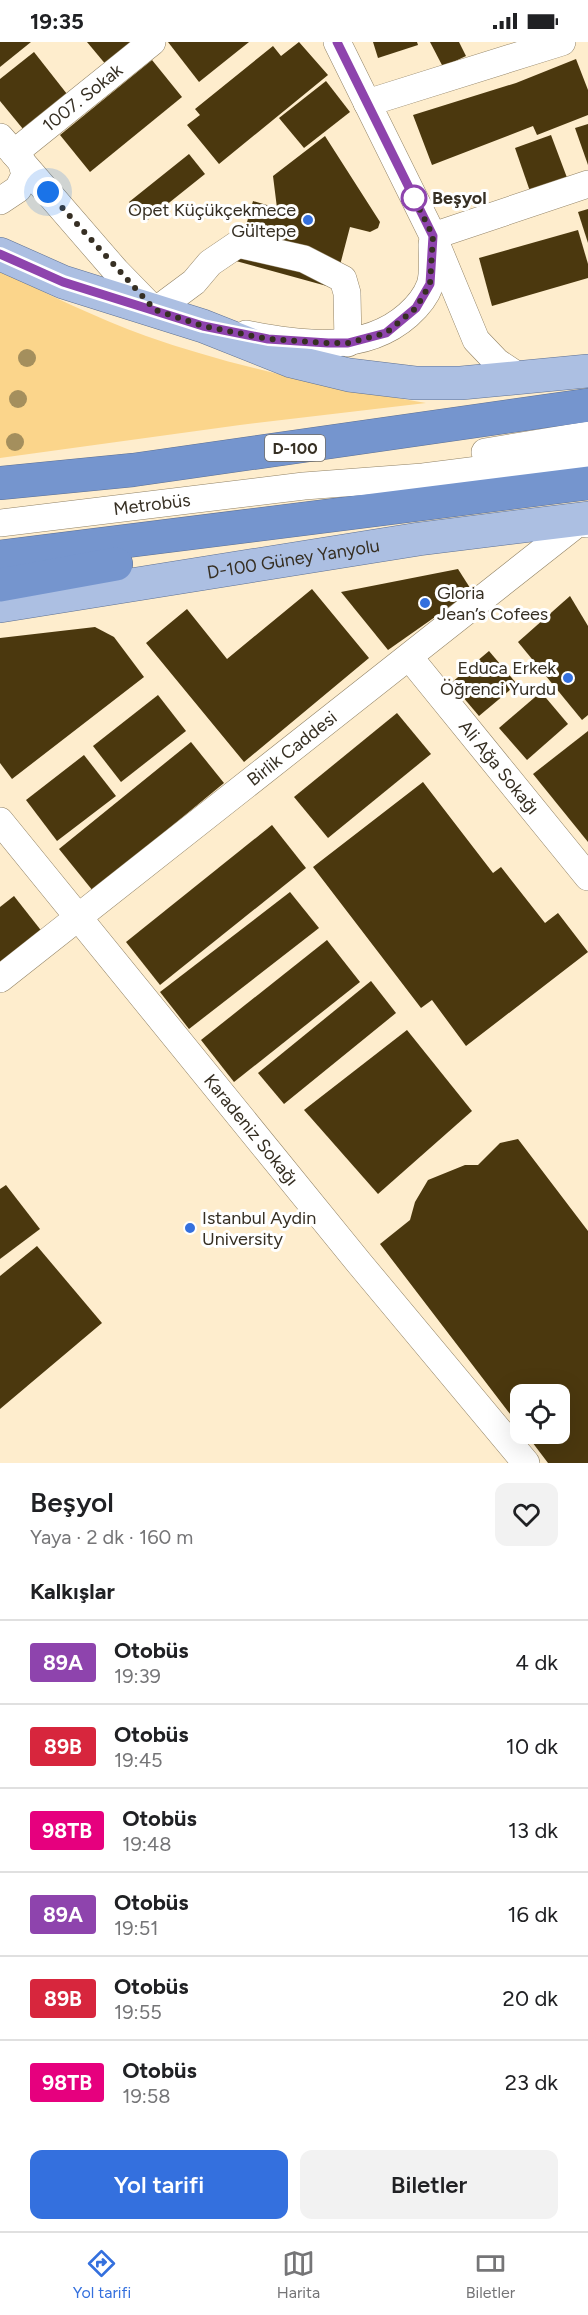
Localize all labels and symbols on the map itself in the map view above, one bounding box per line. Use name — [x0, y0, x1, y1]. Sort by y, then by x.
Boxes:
street label: 1007. Sokak — [38, 59, 127, 137]
your location — [33, 177, 63, 207]
marker: Beşyol — [401, 185, 427, 211]
place label: Beşyol — [432, 187, 487, 209]
place label: Opet Küçükçekmece Gültepe — [128, 199, 296, 242]
marker: Opet Küçükçekmece Gültepe — [301, 213, 315, 227]
road number: D-100 — [265, 435, 325, 461]
street label: Metrobüs — [112, 489, 192, 520]
street label: D-100 Güney Yanyolu — [205, 534, 381, 584]
place label: Gloria Jean’s Cofees — [437, 582, 548, 625]
marker: Gloria Jean’s Cofees — [418, 596, 432, 610]
place label: Educa Erkek Öğrenci Yurdu — [440, 657, 556, 700]
marker: Educa Erkek Öğrenci Yurdu — [561, 671, 575, 685]
street label: Birlik Caddesi — [243, 706, 341, 791]
street label: Ali Ağa Sokağı — [454, 716, 544, 819]
street label: Karadeniz Sokağı — [199, 1070, 303, 1190]
place label: Istanbul Aydin University — [202, 1207, 316, 1250]
marker: Istanbul Aydin University — [183, 1221, 197, 1235]

